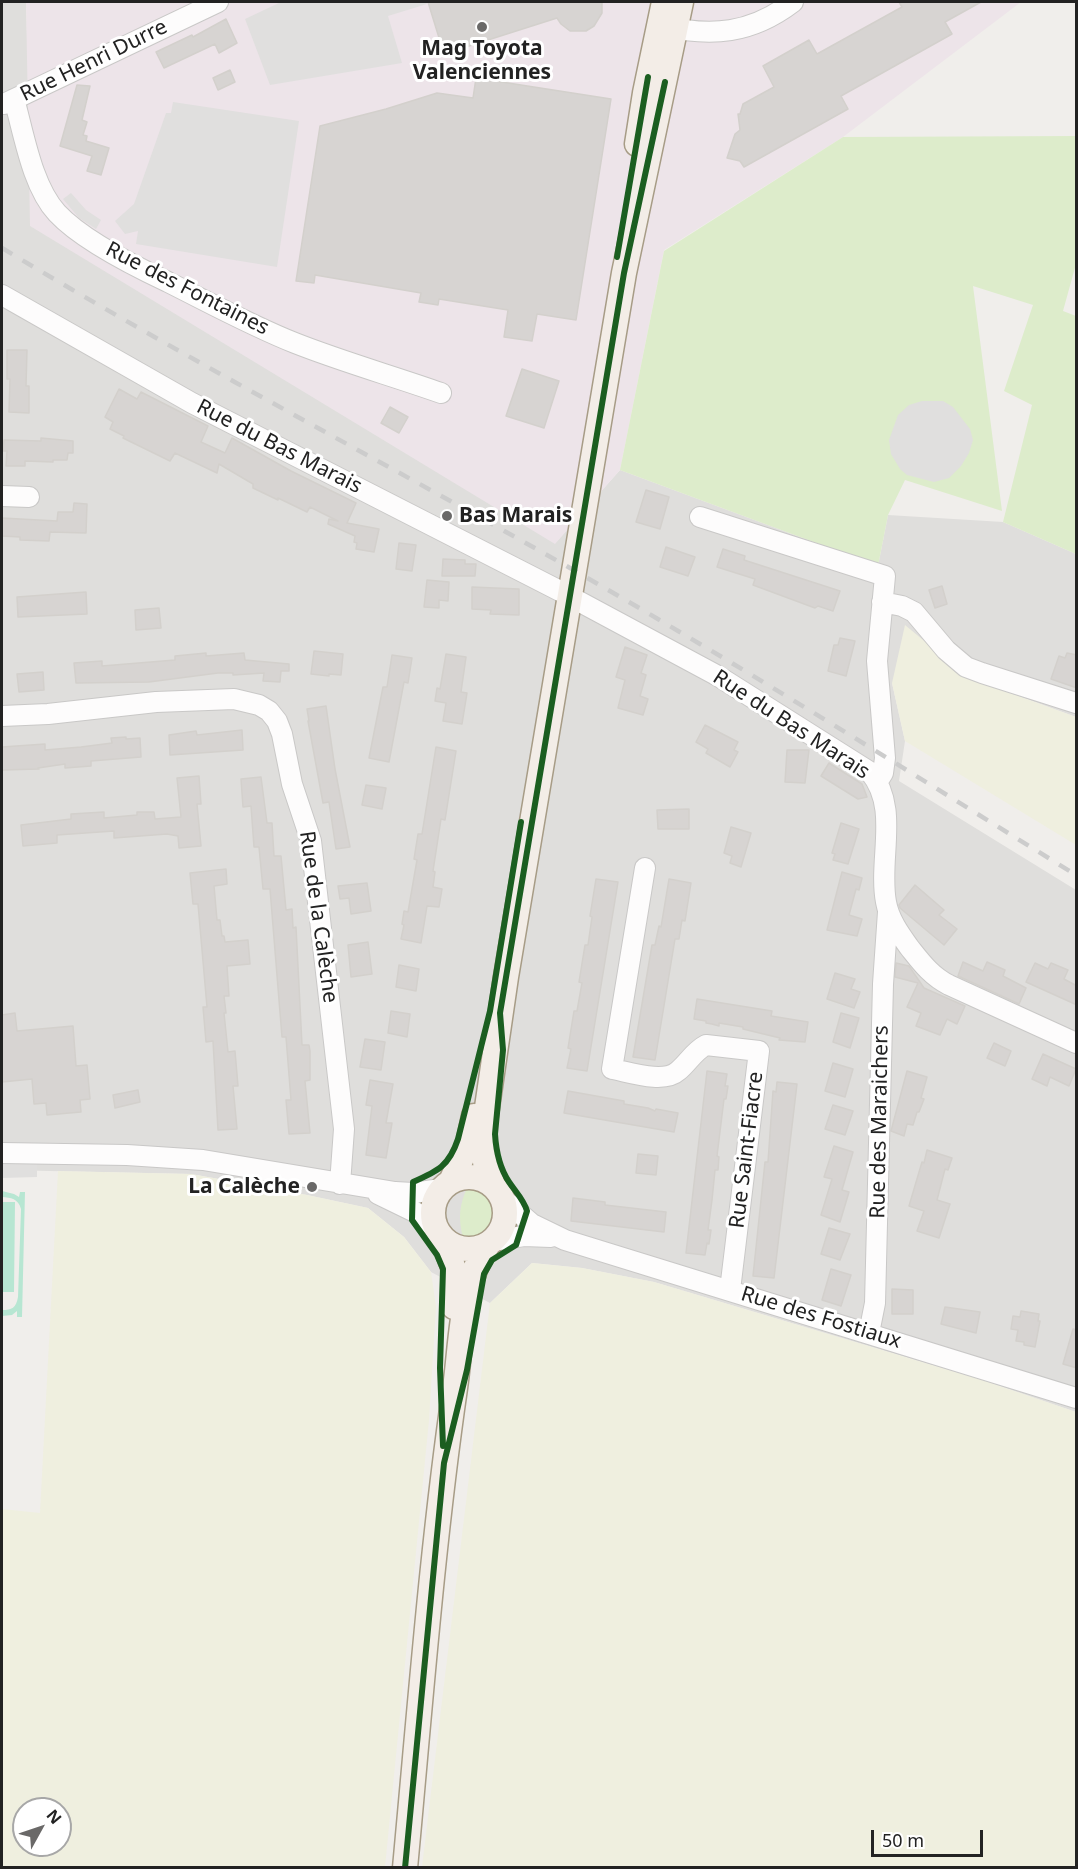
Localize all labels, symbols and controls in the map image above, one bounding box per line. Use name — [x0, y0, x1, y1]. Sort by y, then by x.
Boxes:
street label: Rue Henri Durre — [16, 15, 172, 107]
marker: Mag Toyota Valenciennes — [475, 20, 489, 34]
place label: Mag Toyota Valenciennes — [413, 36, 551, 86]
street label: Rue des Fontaines — [101, 237, 273, 341]
street label: Rue du Bas Marais — [192, 394, 366, 500]
place label: Bas Marais — [459, 503, 572, 529]
marker: Bas Marais — [440, 509, 454, 523]
street label: Rue du Bas Marais — [708, 665, 874, 785]
street label: Rue de la Calèche — [293, 829, 343, 1005]
street label: Rue des Maraichers — [866, 1025, 894, 1219]
street label: Rue Saint-Fiacre — [725, 1070, 769, 1230]
place label: La Calèche — [188, 1174, 300, 1200]
marker: La Calèche — [305, 1180, 319, 1194]
street label: Rue des Fostiaux — [738, 1282, 904, 1354]
north arrow — [12, 1797, 72, 1857]
text: N — [42, 1805, 67, 1829]
scale bar — [874, 1818, 986, 1856]
text: 50 m — [882, 1828, 924, 1852]

